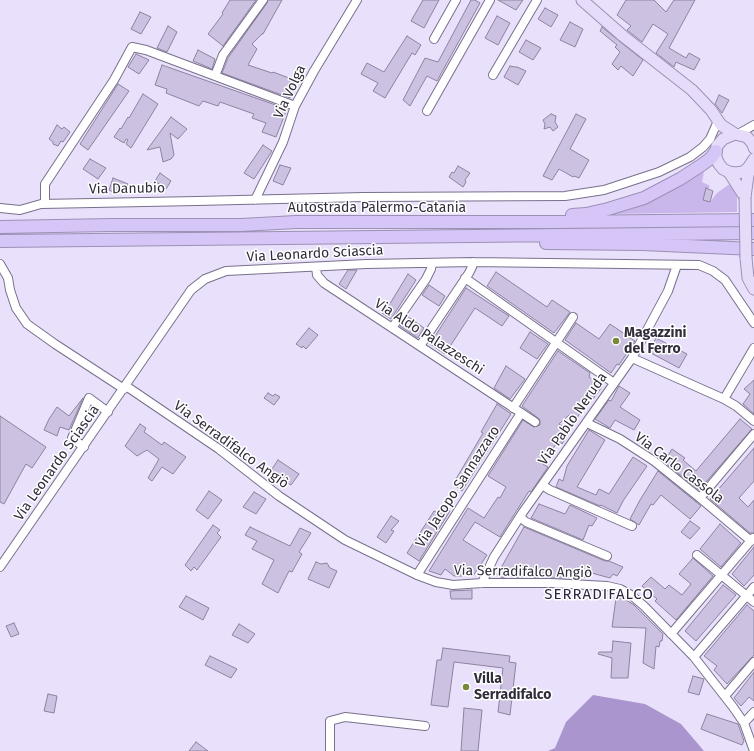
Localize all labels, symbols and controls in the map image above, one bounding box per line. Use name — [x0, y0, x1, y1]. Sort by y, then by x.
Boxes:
street label: Via Volga — [270, 62, 310, 122]
street label: Via Danubio — [89, 180, 165, 198]
street label: Autostrada Palermo-Catania — [288, 200, 466, 216]
street label: Via Leonardo Sciascia — [246, 242, 384, 266]
street label: Via Aldo Palazzeschi — [371, 295, 487, 379]
place label: Magazzini del Ferro — [624, 325, 686, 358]
marker: Magazzini del Ferro — [611, 336, 621, 346]
street label: Via Pablo Neruda — [535, 370, 611, 468]
street label: Via Serradifalco Angiò — [170, 398, 292, 492]
street label: Via Leonardo Sciascia — [11, 402, 103, 524]
street label: Via Jacopo Sannazzaro — [412, 423, 504, 551]
street label: Via Carlo Cassola — [631, 429, 727, 507]
street label: Via Serradifalco Angiò — [454, 562, 592, 582]
district label: SERRADIFALCO — [544, 586, 654, 604]
place label: Villa Serradifalco — [474, 671, 551, 704]
marker: Villa Serradifalco — [461, 682, 471, 692]

